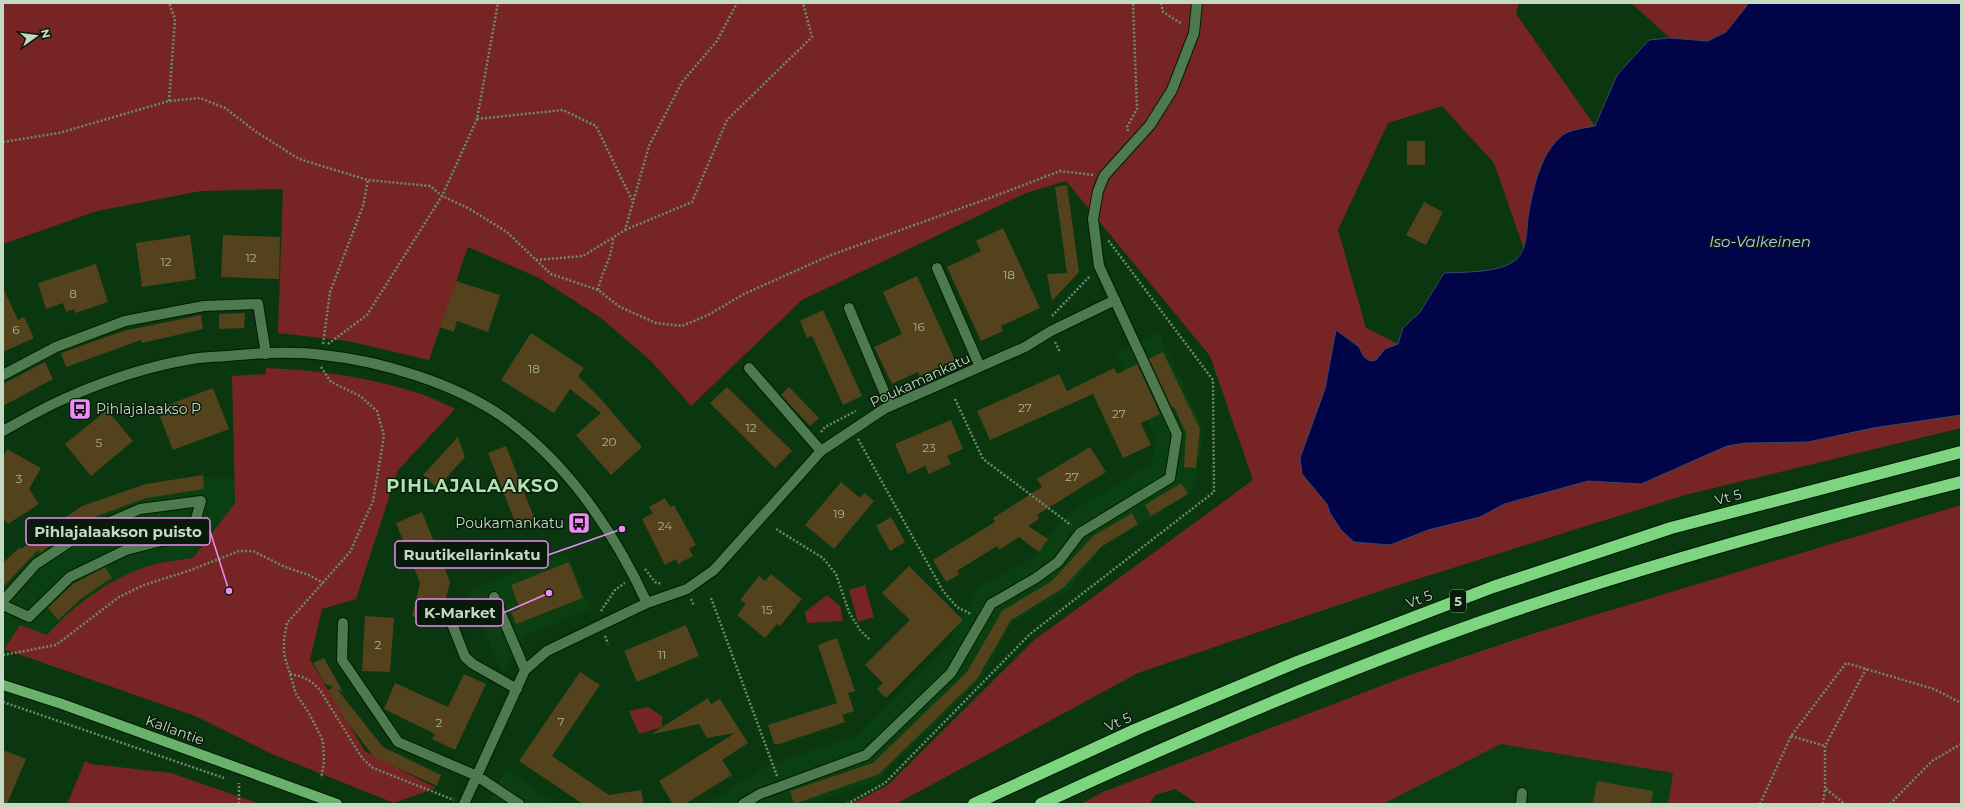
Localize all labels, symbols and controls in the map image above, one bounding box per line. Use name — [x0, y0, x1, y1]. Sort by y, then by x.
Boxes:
north arrow — [16, 16, 56, 56]
text: N — [38, 28, 54, 40]
water label: Iso-Valkeinen — [1709, 232, 1811, 251]
house number: 12 — [245, 250, 257, 265]
house number: 12 — [160, 254, 172, 269]
house number: 18 — [1003, 267, 1015, 282]
house number: 8 — [69, 286, 77, 301]
house number: 16 — [913, 319, 925, 334]
house number: 6 — [12, 322, 20, 337]
street label: Poukamankatu — [867, 349, 973, 411]
house number: 18 — [528, 361, 540, 376]
bus stop icon: Pihlajalaakso P — [67, 396, 93, 422]
place label: Pihlajalaakso P — [96, 400, 201, 418]
house number: 27 — [1018, 400, 1032, 415]
house number: 27 — [1112, 406, 1126, 421]
house number: 12 — [745, 420, 757, 435]
house number: 20 — [602, 434, 616, 449]
house number: 5 — [96, 435, 103, 450]
house number: 23 — [922, 440, 936, 455]
house number: 27 — [1065, 469, 1079, 484]
house number: 3 — [16, 471, 23, 486]
district label: PIHLAJALAAKSO — [386, 475, 560, 497]
street label: Vt 5 — [1713, 485, 1743, 509]
house number: 19 — [833, 506, 845, 521]
bus stop icon: Poukamankatu — [566, 510, 592, 536]
place label: Poukamankatu — [455, 514, 564, 532]
callout: Pihlajalaakson puisto — [26, 518, 210, 545]
house number: 24 — [658, 518, 672, 533]
text: Pihlajalaakson puisto — [34, 522, 202, 541]
callout: Ruutikellarinkatu — [395, 541, 548, 568]
text: Ruutikellarinkatu — [404, 545, 540, 564]
street label: Vt 5 — [1403, 586, 1435, 612]
road number: 5 — [1450, 590, 1466, 612]
callout: K-Market — [416, 599, 503, 626]
house number: 15 — [761, 602, 773, 617]
text: K-Market — [424, 603, 496, 622]
house number: 2 — [375, 637, 382, 652]
house number: 11 — [658, 647, 666, 662]
street label: Vt 5 — [1102, 708, 1134, 736]
street label: Kallantie — [143, 711, 207, 749]
house number: 7 — [557, 714, 565, 729]
house number: 2 — [436, 715, 443, 730]

